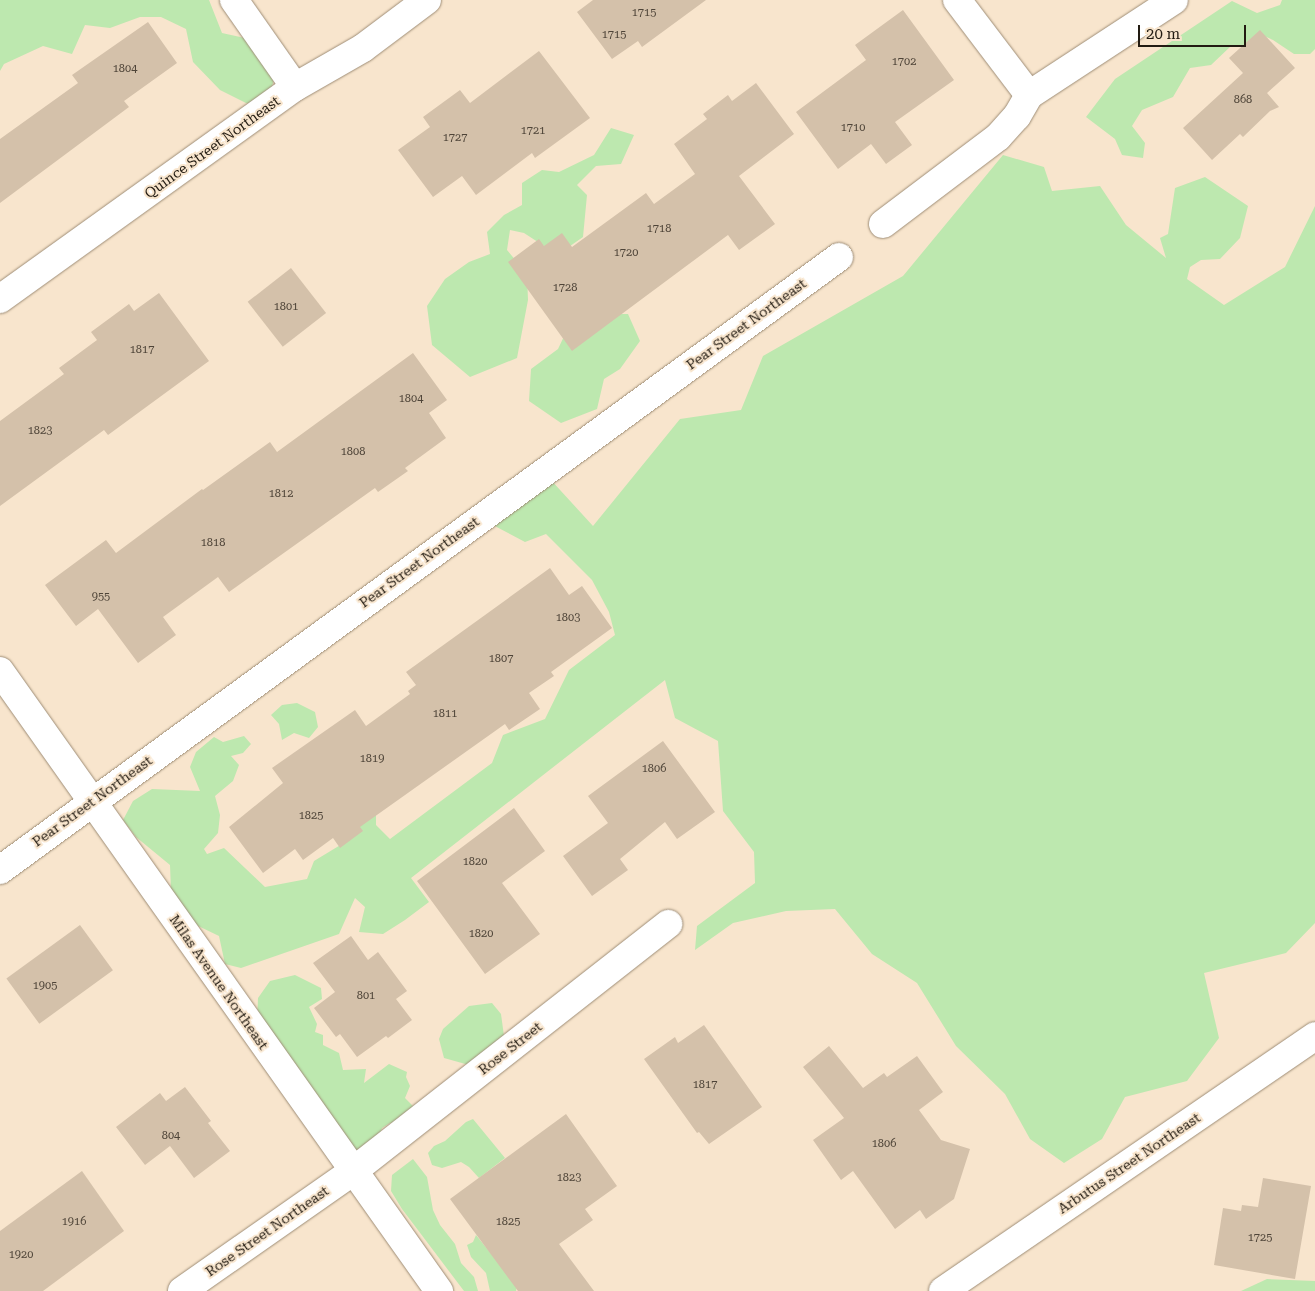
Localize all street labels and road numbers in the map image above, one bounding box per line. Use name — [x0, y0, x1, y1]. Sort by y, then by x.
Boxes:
street label: Quince Street Northeast — [141, 92, 283, 202]
street label: Pear Street Northeast — [683, 275, 809, 373]
street label: Pear Street Northeast — [356, 513, 482, 611]
street label: Pear Street Northeast — [29, 752, 155, 850]
street label: Milas Avenue Northeast — [166, 911, 272, 1053]
street label: Rose Street — [475, 1018, 545, 1078]
street label: Arbutus Street Northeast — [1055, 1109, 1203, 1217]
street label: Rose Street Northeast — [202, 1182, 332, 1280]

